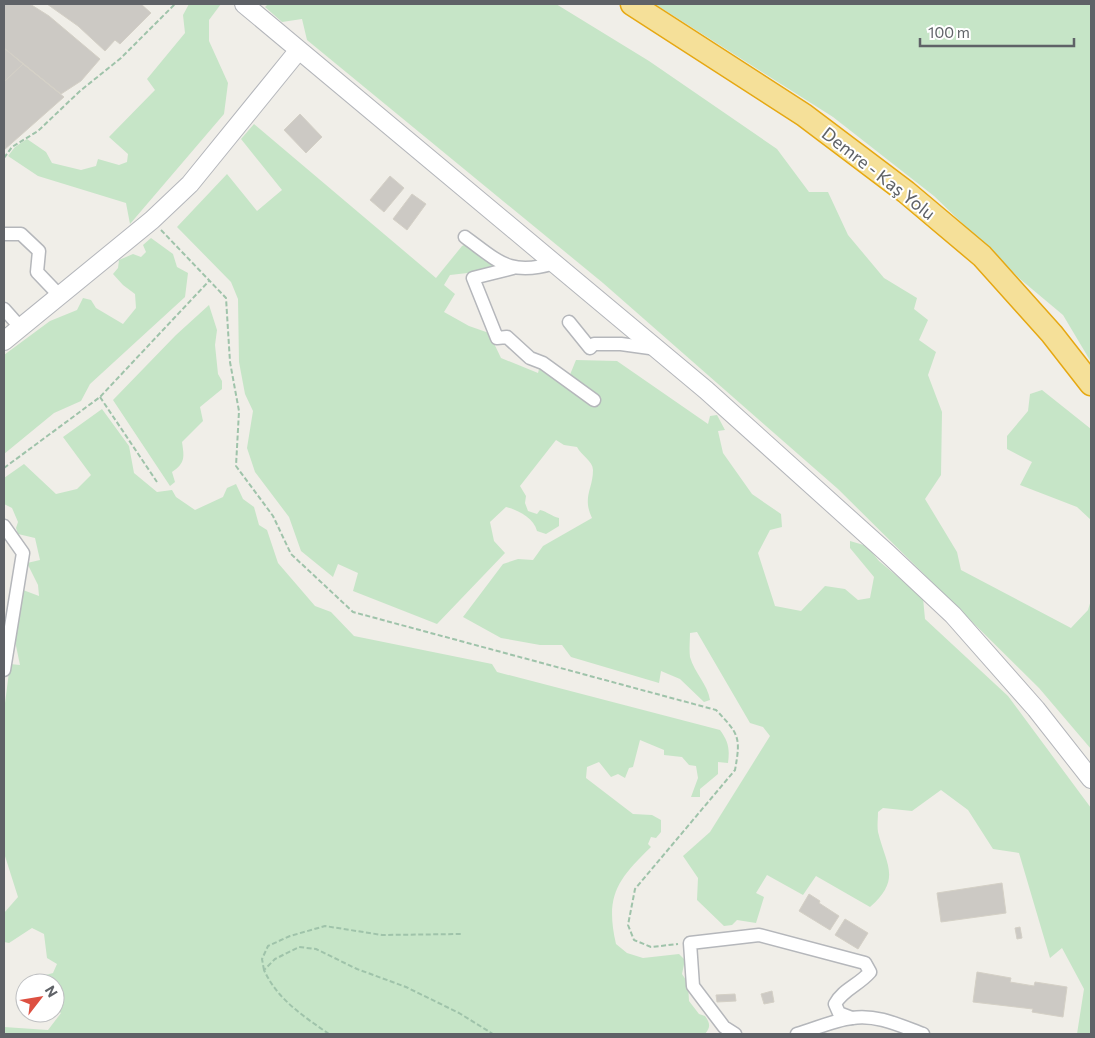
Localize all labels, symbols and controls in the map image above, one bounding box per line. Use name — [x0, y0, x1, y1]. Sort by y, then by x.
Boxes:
scale bar — [920, 15, 1074, 47]
text: 100 m — [928, 23, 970, 41]
street label: Demre - Kaş Yolu — [818, 122, 940, 224]
north arrow — [15, 973, 65, 1023]
text: N — [42, 982, 62, 1000]

